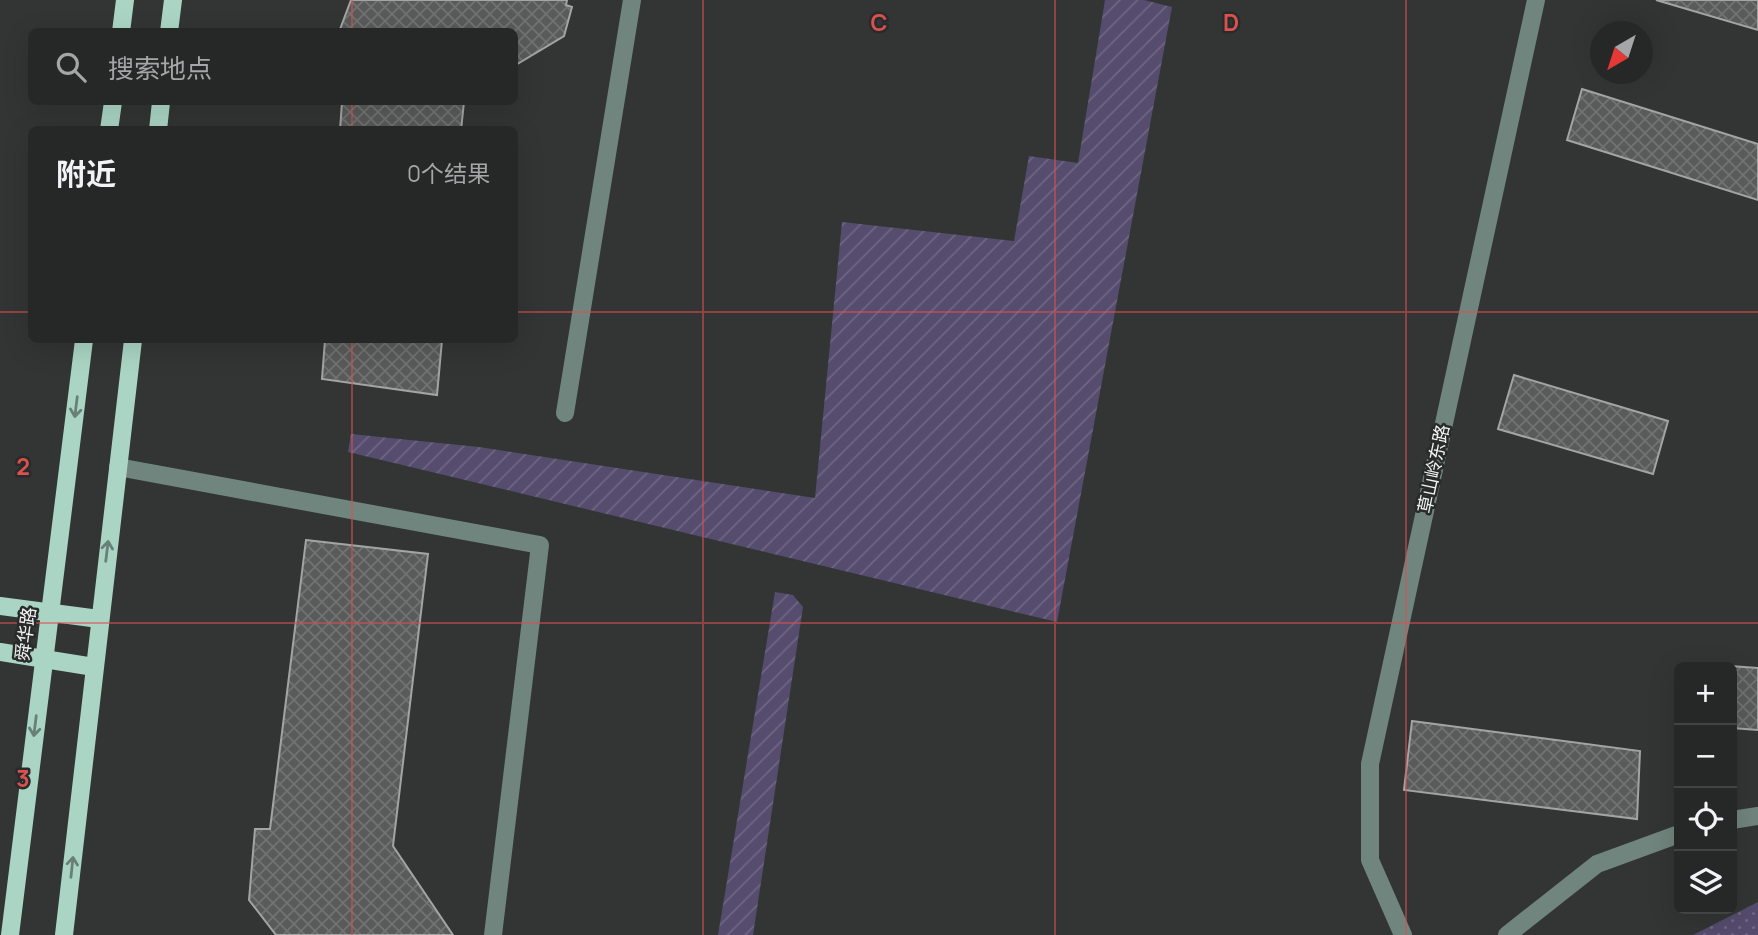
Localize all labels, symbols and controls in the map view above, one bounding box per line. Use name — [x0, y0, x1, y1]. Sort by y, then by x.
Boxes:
text: C — [871, 6, 888, 38]
text: D — [1223, 6, 1239, 38]
north arrow — [1590, 21, 1653, 84]
search box — [28, 28, 518, 105]
icon: search — [52, 48, 90, 86]
text: 搜索地点 — [108, 50, 212, 86]
text: 附近 — [56, 153, 116, 194]
text: 0个结果 — [407, 157, 490, 189]
one-way arrow — [69, 395, 82, 418]
street label: 草山岭东路 — [1412, 422, 1454, 515]
text: 2 — [16, 450, 30, 482]
one-way arrow — [101, 540, 114, 563]
street label: 舜华路 — [9, 605, 41, 662]
map controls — [1674, 662, 1737, 914]
button: + — [1674, 662, 1737, 725]
one-way arrow — [29, 714, 42, 736]
button: − — [1674, 725, 1737, 788]
text: 3 — [16, 762, 30, 794]
button: locate — [1674, 788, 1737, 851]
button: layers — [1674, 851, 1737, 914]
one-way arrow — [65, 856, 78, 879]

